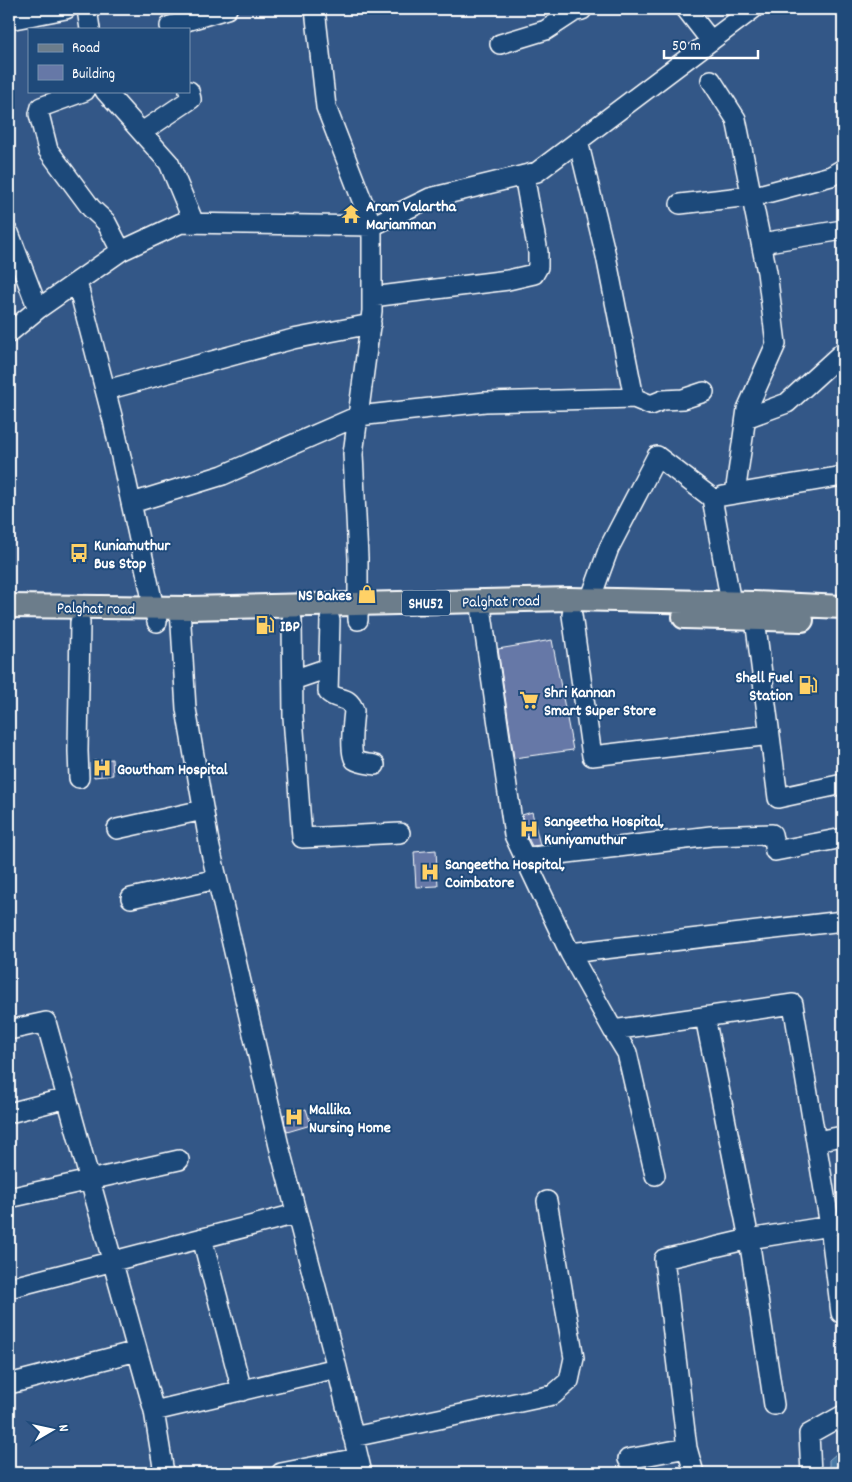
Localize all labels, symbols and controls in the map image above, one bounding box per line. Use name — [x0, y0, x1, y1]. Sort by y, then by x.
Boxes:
legend — [28, 28, 190, 92]
scale bar — [664, 28, 758, 60]
text: 50 m — [672, 36, 701, 58]
text: Road — [72, 38, 100, 60]
text: Building — [72, 64, 115, 86]
place label: Aram Valartha Mariamman — [366, 196, 458, 237]
temple icon: Aram Valartha Mariamman — [340, 203, 362, 225]
place label: Kuniamuthur Bus Stop — [94, 535, 171, 576]
bus stop icon: Kuniamuthur Bus Stop — [68, 542, 90, 564]
shop icon: NS Bakes — [356, 583, 378, 605]
place label: NS Bakes — [298, 585, 352, 608]
road number: SHU52 — [402, 590, 450, 616]
street label: Palghat road — [462, 590, 540, 615]
street label: Palghat road — [57, 597, 135, 622]
fuel station icon: IBP — [254, 614, 276, 636]
place label: IBP — [280, 616, 301, 639]
place label: Shell Fuel Station — [735, 667, 793, 708]
fuel station icon: Shell Fuel Station — [797, 674, 819, 696]
place label: Shri Kannan Smart Super Store — [544, 682, 656, 723]
supermarket icon: Shri Kannan Smart Super Store — [518, 689, 540, 711]
hospital icon: Gowtham Hospital — [91, 757, 113, 779]
place label: Gowtham Hospital — [117, 759, 228, 782]
place label: Sangeetha Hospital, Kuniyamuthur — [544, 811, 664, 852]
hospital icon: Sangeetha Hospital, Kuniyamuthur — [518, 818, 540, 840]
place label: Sangeetha Hospital, Coimbatore — [445, 854, 565, 895]
hospital icon: Sangeetha Hospital, Coimbatore — [419, 861, 441, 883]
place label: Mallika Nursing Home — [309, 1099, 391, 1140]
hospital icon: Mallika Nursing Home — [283, 1106, 305, 1128]
north arrow — [28, 1404, 78, 1454]
text: N — [52, 1423, 73, 1433]

